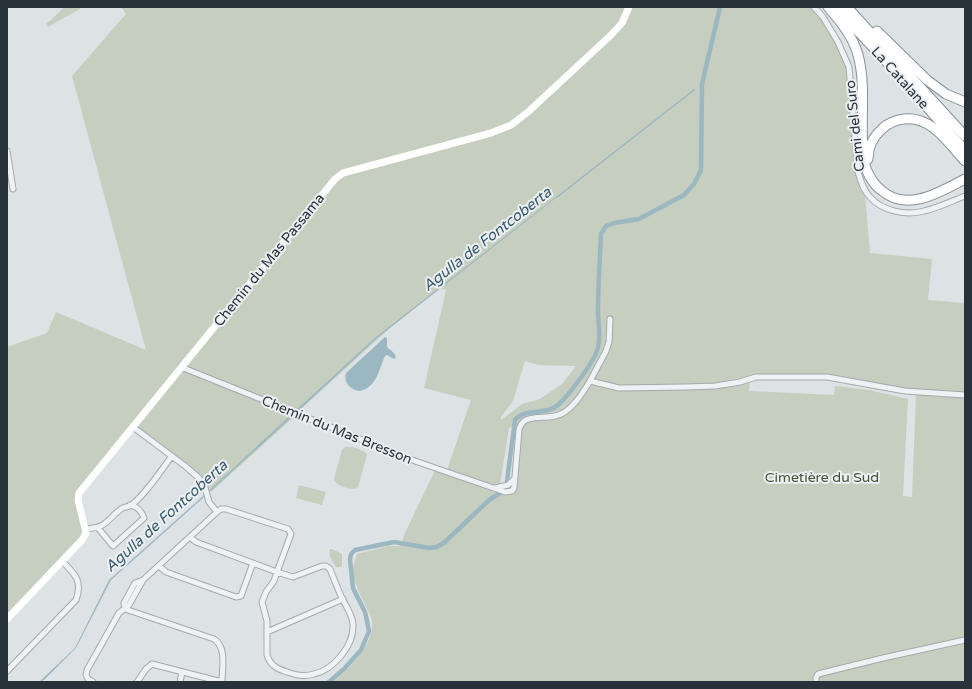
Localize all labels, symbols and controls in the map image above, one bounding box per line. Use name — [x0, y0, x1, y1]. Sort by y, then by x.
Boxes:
street label: La Catalane — [868, 43, 932, 113]
street label: Cami del Suro — [842, 79, 868, 173]
water label: Agulla de Fontcoberta — [419, 183, 555, 295]
street label: Chemin du Mas Passama — [210, 190, 328, 330]
street label: Chemin du Mas Bresson — [259, 392, 415, 468]
water label: Agulla de Fontcoberta — [101, 456, 231, 576]
park label: Cimetière du Sud — [765, 469, 879, 486]

